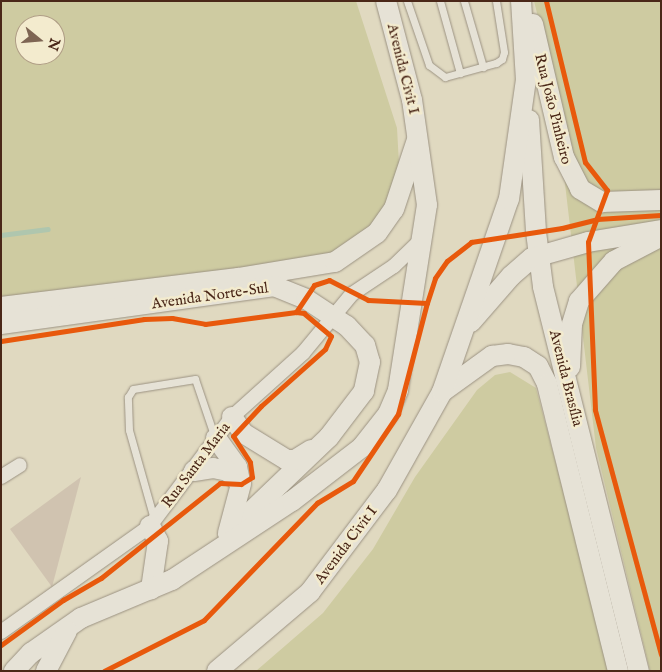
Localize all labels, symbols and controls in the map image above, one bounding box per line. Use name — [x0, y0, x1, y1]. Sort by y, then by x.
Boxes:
north arrow — [15, 15, 65, 65]
street label: Avenida Civit I — [383, 22, 423, 116]
text: N — [43, 36, 64, 53]
street label: Rua João Pinheiro — [531, 52, 575, 166]
street label: Avenida Norte-Sul — [150, 279, 270, 313]
street label: Avenida Brasília — [545, 328, 587, 428]
street label: Rua Santa Maria — [158, 419, 234, 511]
street label: Avenida Civit I — [311, 502, 381, 588]

